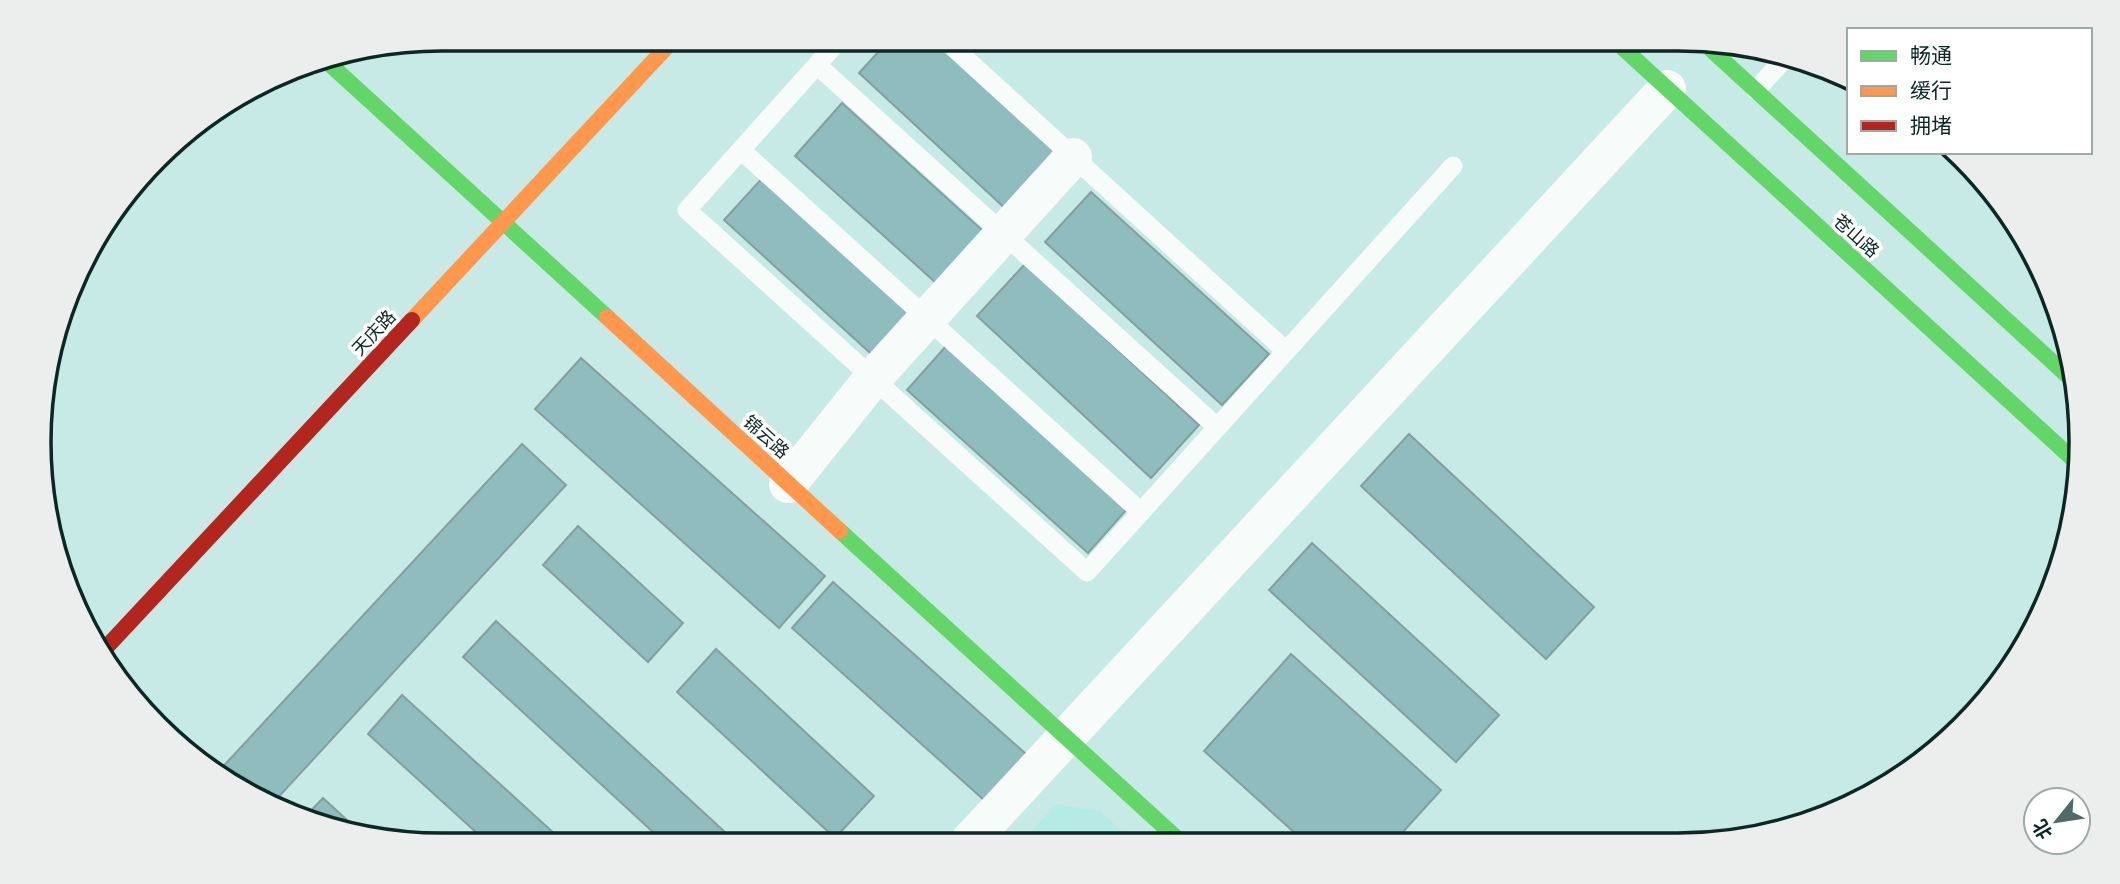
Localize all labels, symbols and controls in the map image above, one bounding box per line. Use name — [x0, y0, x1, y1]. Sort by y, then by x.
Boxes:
legend — [1847, 28, 2092, 154]
text: 畅通 — [1910, 42, 1952, 70]
text: 缓行 — [1910, 77, 1952, 105]
text: 拥堵 — [1910, 112, 1952, 140]
street label: 苍山路 — [1828, 209, 1884, 263]
street label: 天庆路 — [347, 305, 401, 361]
street label: 锦云路 — [738, 410, 794, 464]
north arrow — [2022, 786, 2092, 856]
text: 北 — [2027, 814, 2059, 844]

